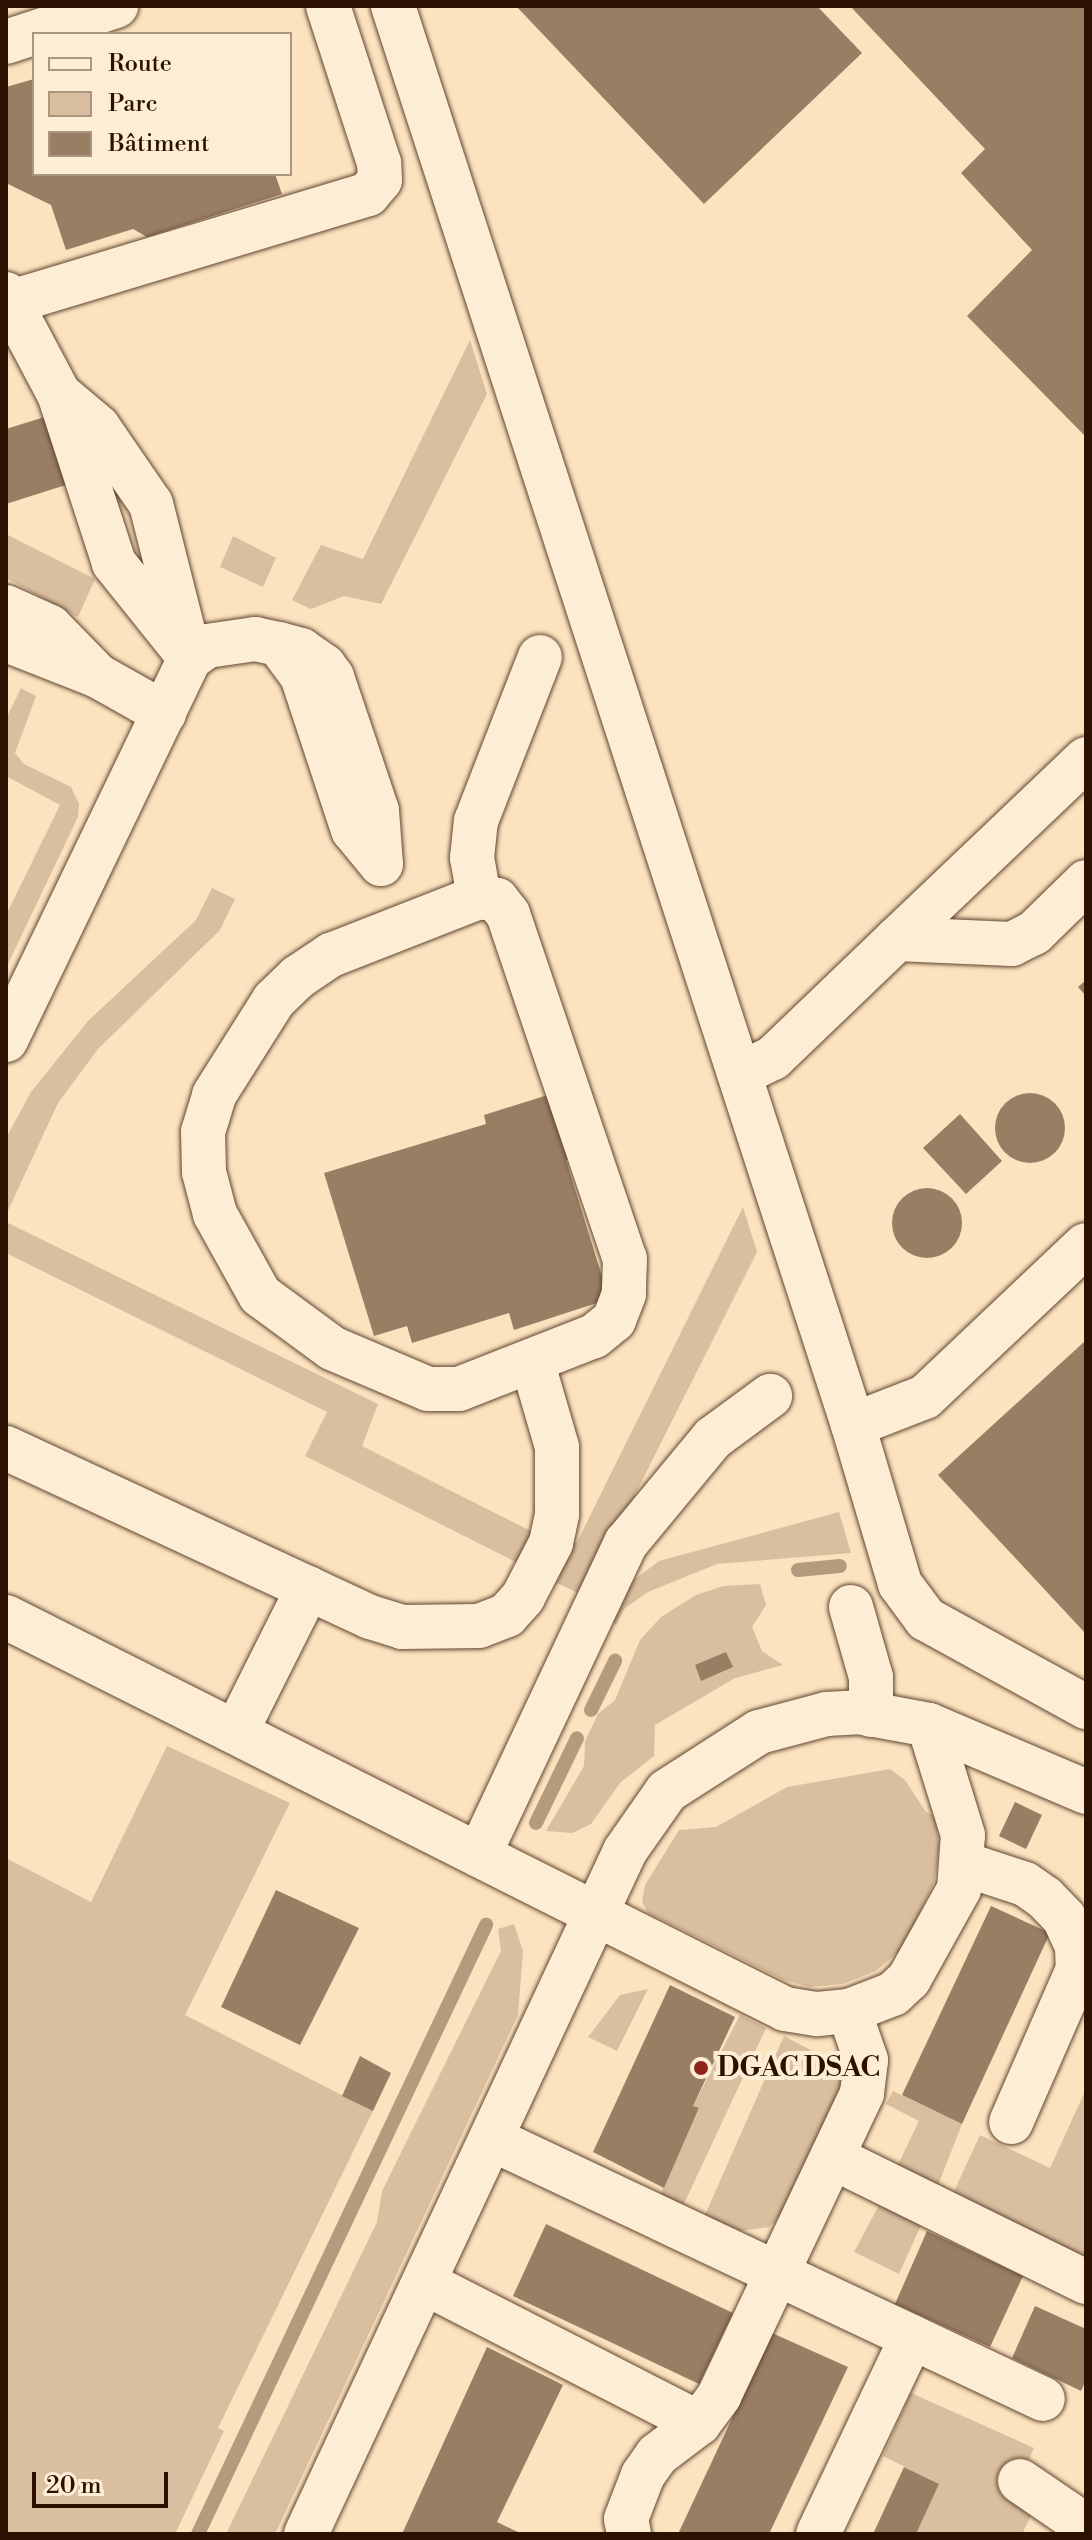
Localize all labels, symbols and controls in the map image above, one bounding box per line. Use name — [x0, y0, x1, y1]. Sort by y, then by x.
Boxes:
legend — [32, 32, 292, 176]
text: Route — [108, 49, 172, 79]
text: Parc — [108, 89, 158, 119]
text: Bâtiment — [108, 129, 209, 159]
place label: DGAC DSAC — [717, 2051, 880, 2085]
marker: DGAC DSAC — [692, 2059, 710, 2077]
scale bar — [36, 2456, 172, 2506]
text: 20 m — [46, 2471, 102, 2501]

